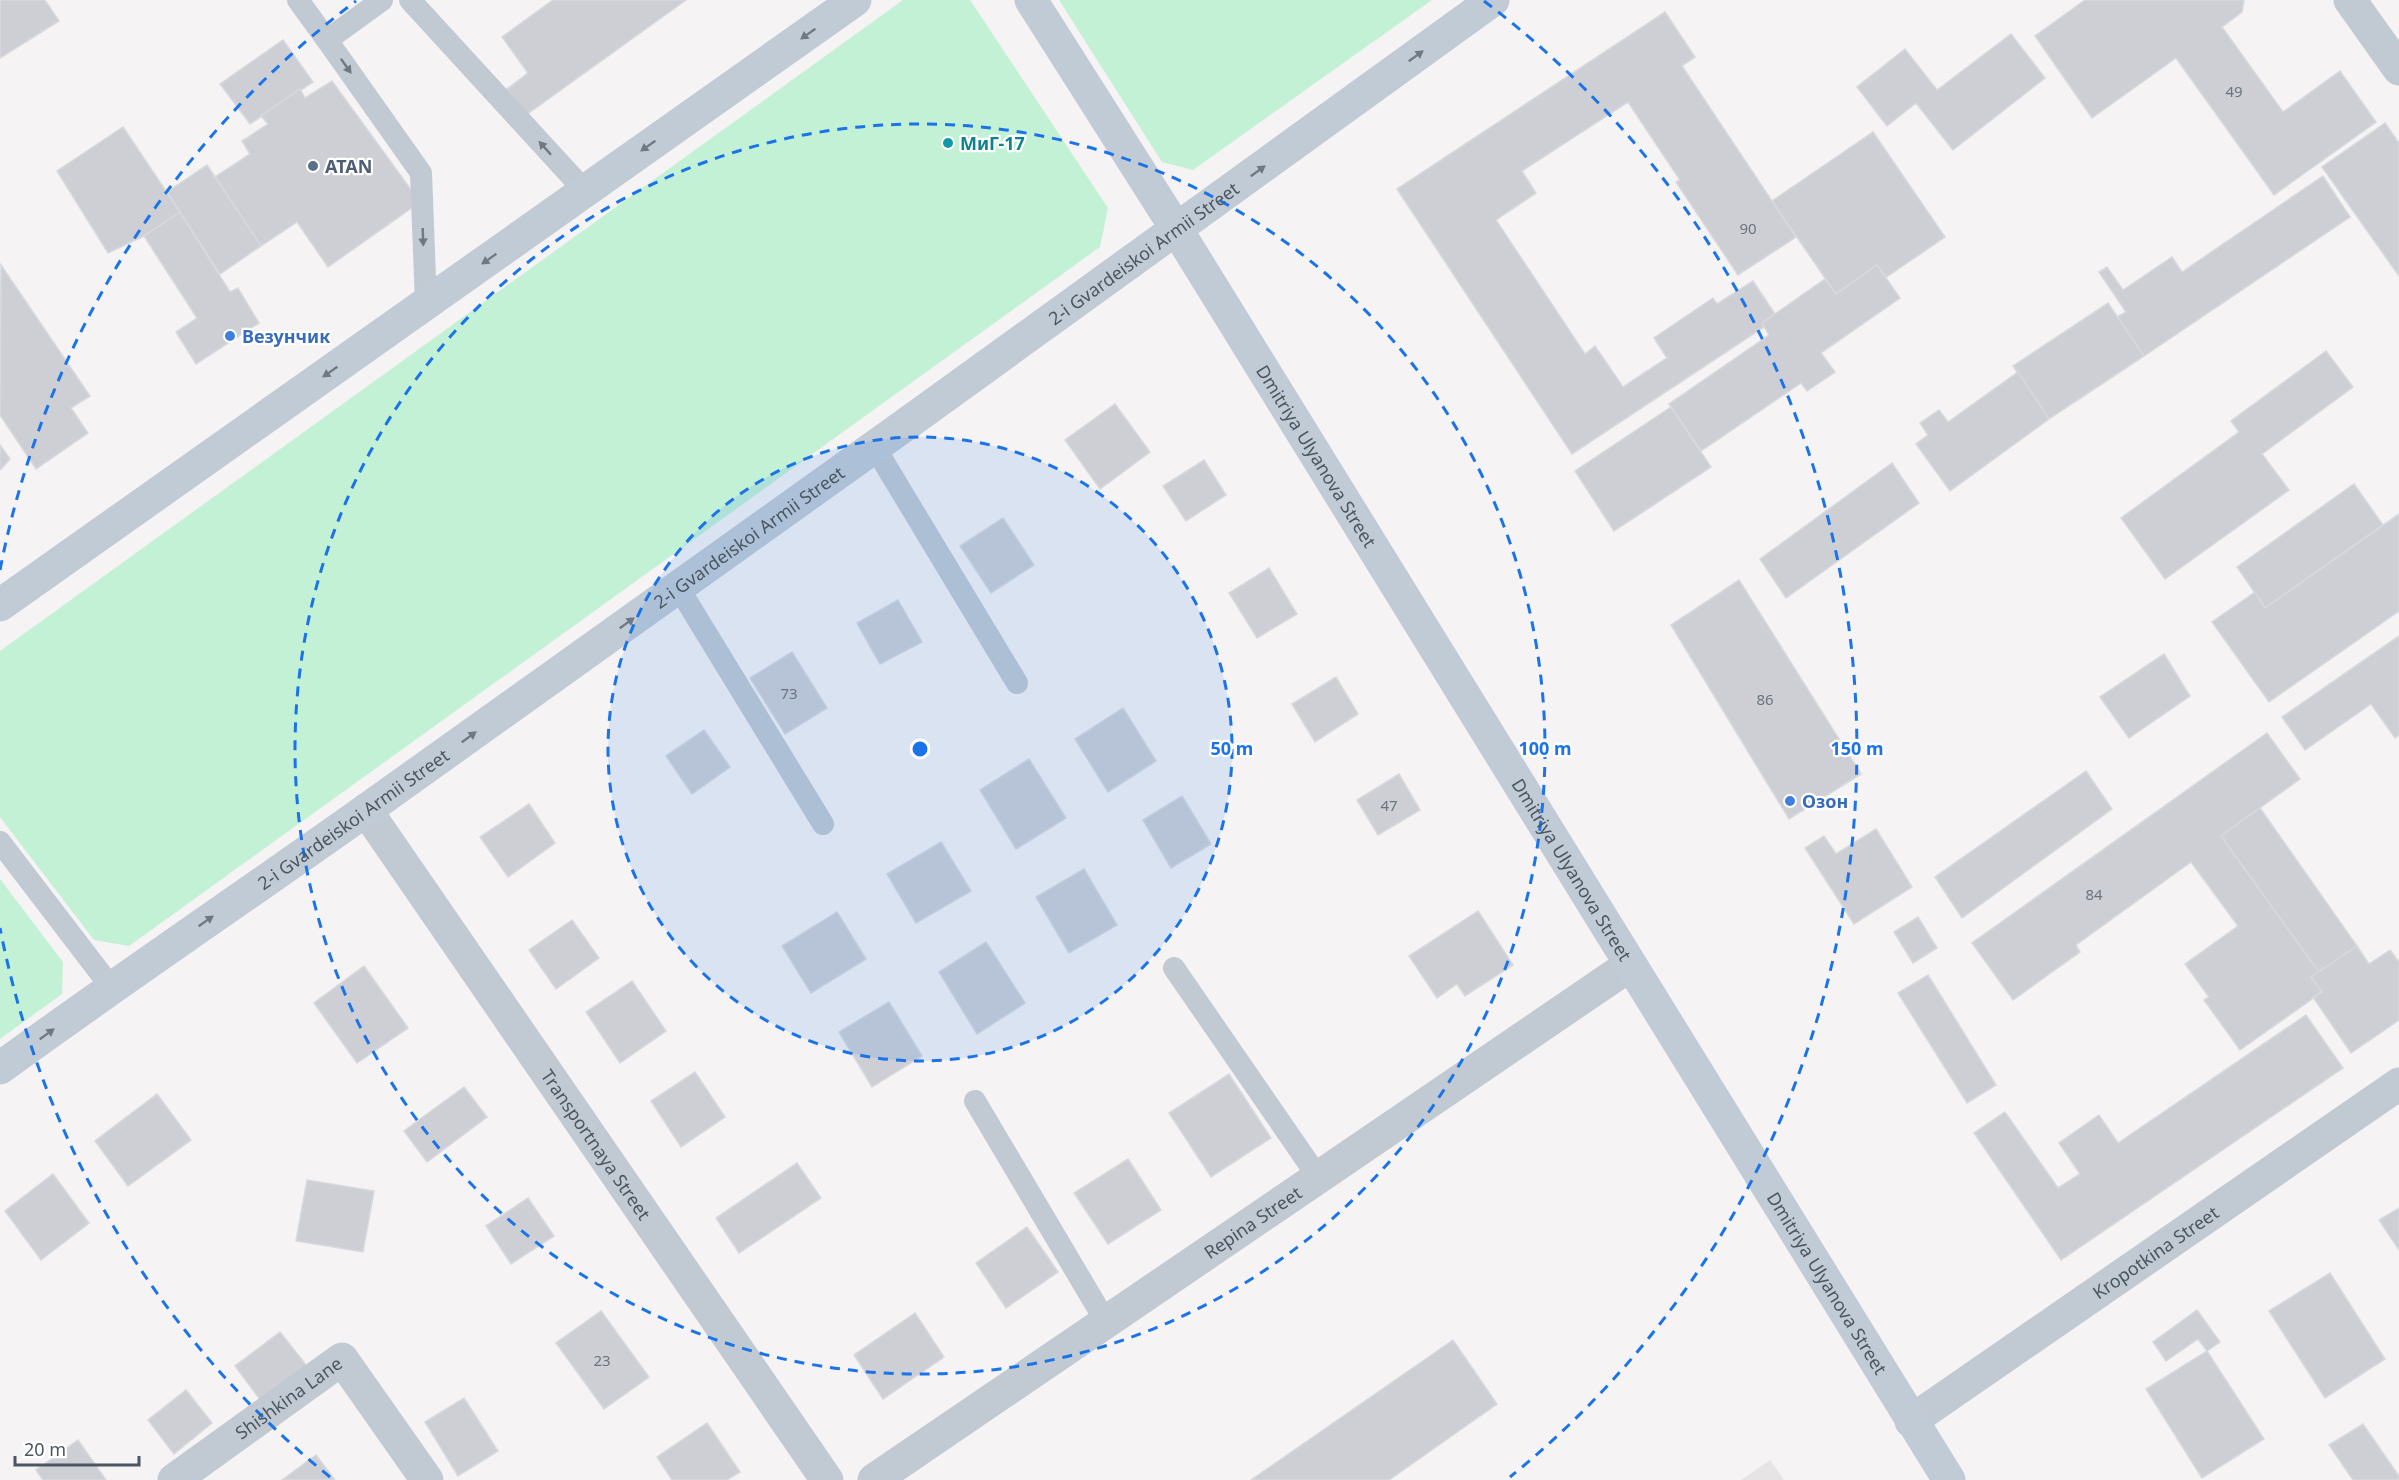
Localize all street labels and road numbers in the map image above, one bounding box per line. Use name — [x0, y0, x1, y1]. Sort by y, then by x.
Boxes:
street label: 2-i Gvardeiskoi Armii Street — [1043, 176, 1244, 330]
street label: Dmitriya Ulyanova Street — [1251, 360, 1382, 552]
street label: 2-i Gvardeiskoi Armii Street — [649, 460, 849, 614]
street label: 2-i Gvardeiskoi Armii Street — [253, 743, 454, 895]
street label: Dmitriya Ulyanova Street — [1506, 774, 1638, 966]
street label: Transportnaya Street — [536, 1065, 657, 1225]
street label: Repina Street — [1199, 1180, 1307, 1264]
street label: Dmitriya Ulyanova Street — [1762, 1187, 1893, 1379]
street label: Kropotkina Street — [2088, 1200, 2224, 1304]
street label: Shishkina Lane — [230, 1351, 347, 1444]

